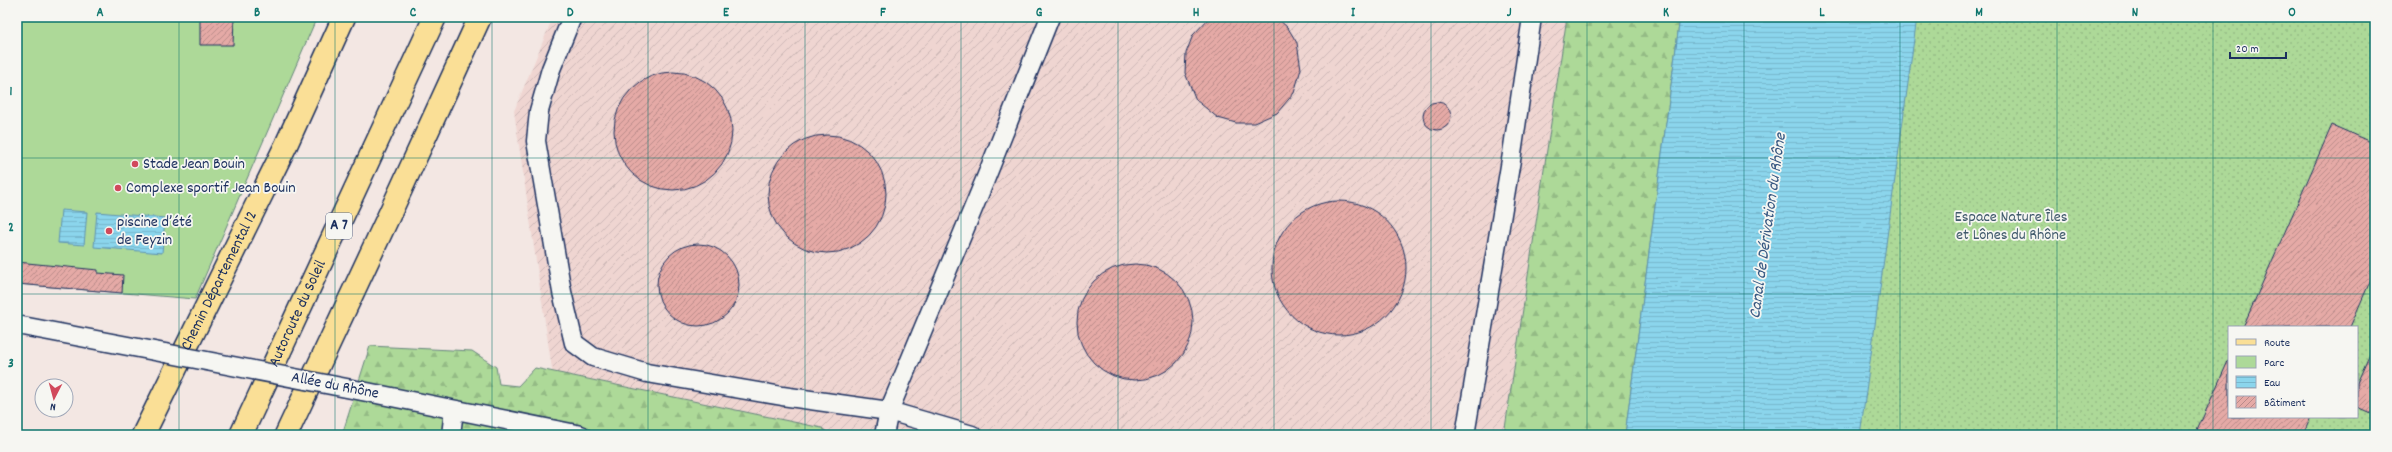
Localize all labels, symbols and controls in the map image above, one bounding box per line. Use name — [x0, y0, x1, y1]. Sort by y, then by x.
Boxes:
text: A — [96, 4, 104, 23]
text: B — [254, 4, 260, 23]
text: C — [410, 4, 417, 23]
text: D — [567, 4, 574, 23]
text: E — [723, 4, 730, 23]
text: F — [880, 4, 886, 23]
text: G — [1036, 4, 1043, 23]
text: H — [1193, 4, 1200, 23]
text: I — [1351, 4, 1356, 23]
text: J — [1507, 4, 1512, 23]
text: K — [1663, 4, 1669, 23]
text: L — [1819, 4, 1825, 23]
text: M — [1975, 4, 1983, 23]
text: N — [2132, 4, 2138, 23]
text: O — [2288, 4, 2296, 23]
scale bar — [2230, 34, 2286, 60]
text: 20 m — [2236, 41, 2259, 58]
text: 1 — [10, 83, 13, 102]
water label: Canal de Dérivation du Rhône — [1744, 130, 1794, 320]
place label: Stade Jean Bouin — [143, 153, 245, 176]
marker: Stade Jean Bouin — [130, 159, 140, 169]
place label: Complexe sportif Jean Bouin — [126, 177, 296, 200]
marker: Complexe sportif Jean Bouin — [113, 183, 123, 193]
park label: Espace Nature Îles et Lônes du Rhône — [1955, 206, 2068, 247]
street label: Chemin Départemental 12 — [175, 207, 263, 354]
place label: piscine d’été de Feyzin — [117, 211, 192, 252]
road number: A 7 — [326, 213, 352, 239]
text: 2 — [8, 219, 14, 238]
marker: piscine d’été de Feyzin — [104, 226, 114, 236]
street label: Autoroute du Soleil — [263, 256, 332, 371]
legend — [2228, 326, 2358, 418]
text: Route — [2264, 335, 2290, 352]
text: 3 — [8, 355, 14, 374]
text: Parc — [2264, 355, 2285, 372]
street label: Allée du Rhône — [289, 366, 381, 406]
text: Eau — [2264, 375, 2280, 392]
north arrow — [34, 378, 74, 418]
text: Bâtiment — [2264, 395, 2306, 412]
text: N — [49, 398, 57, 414]

